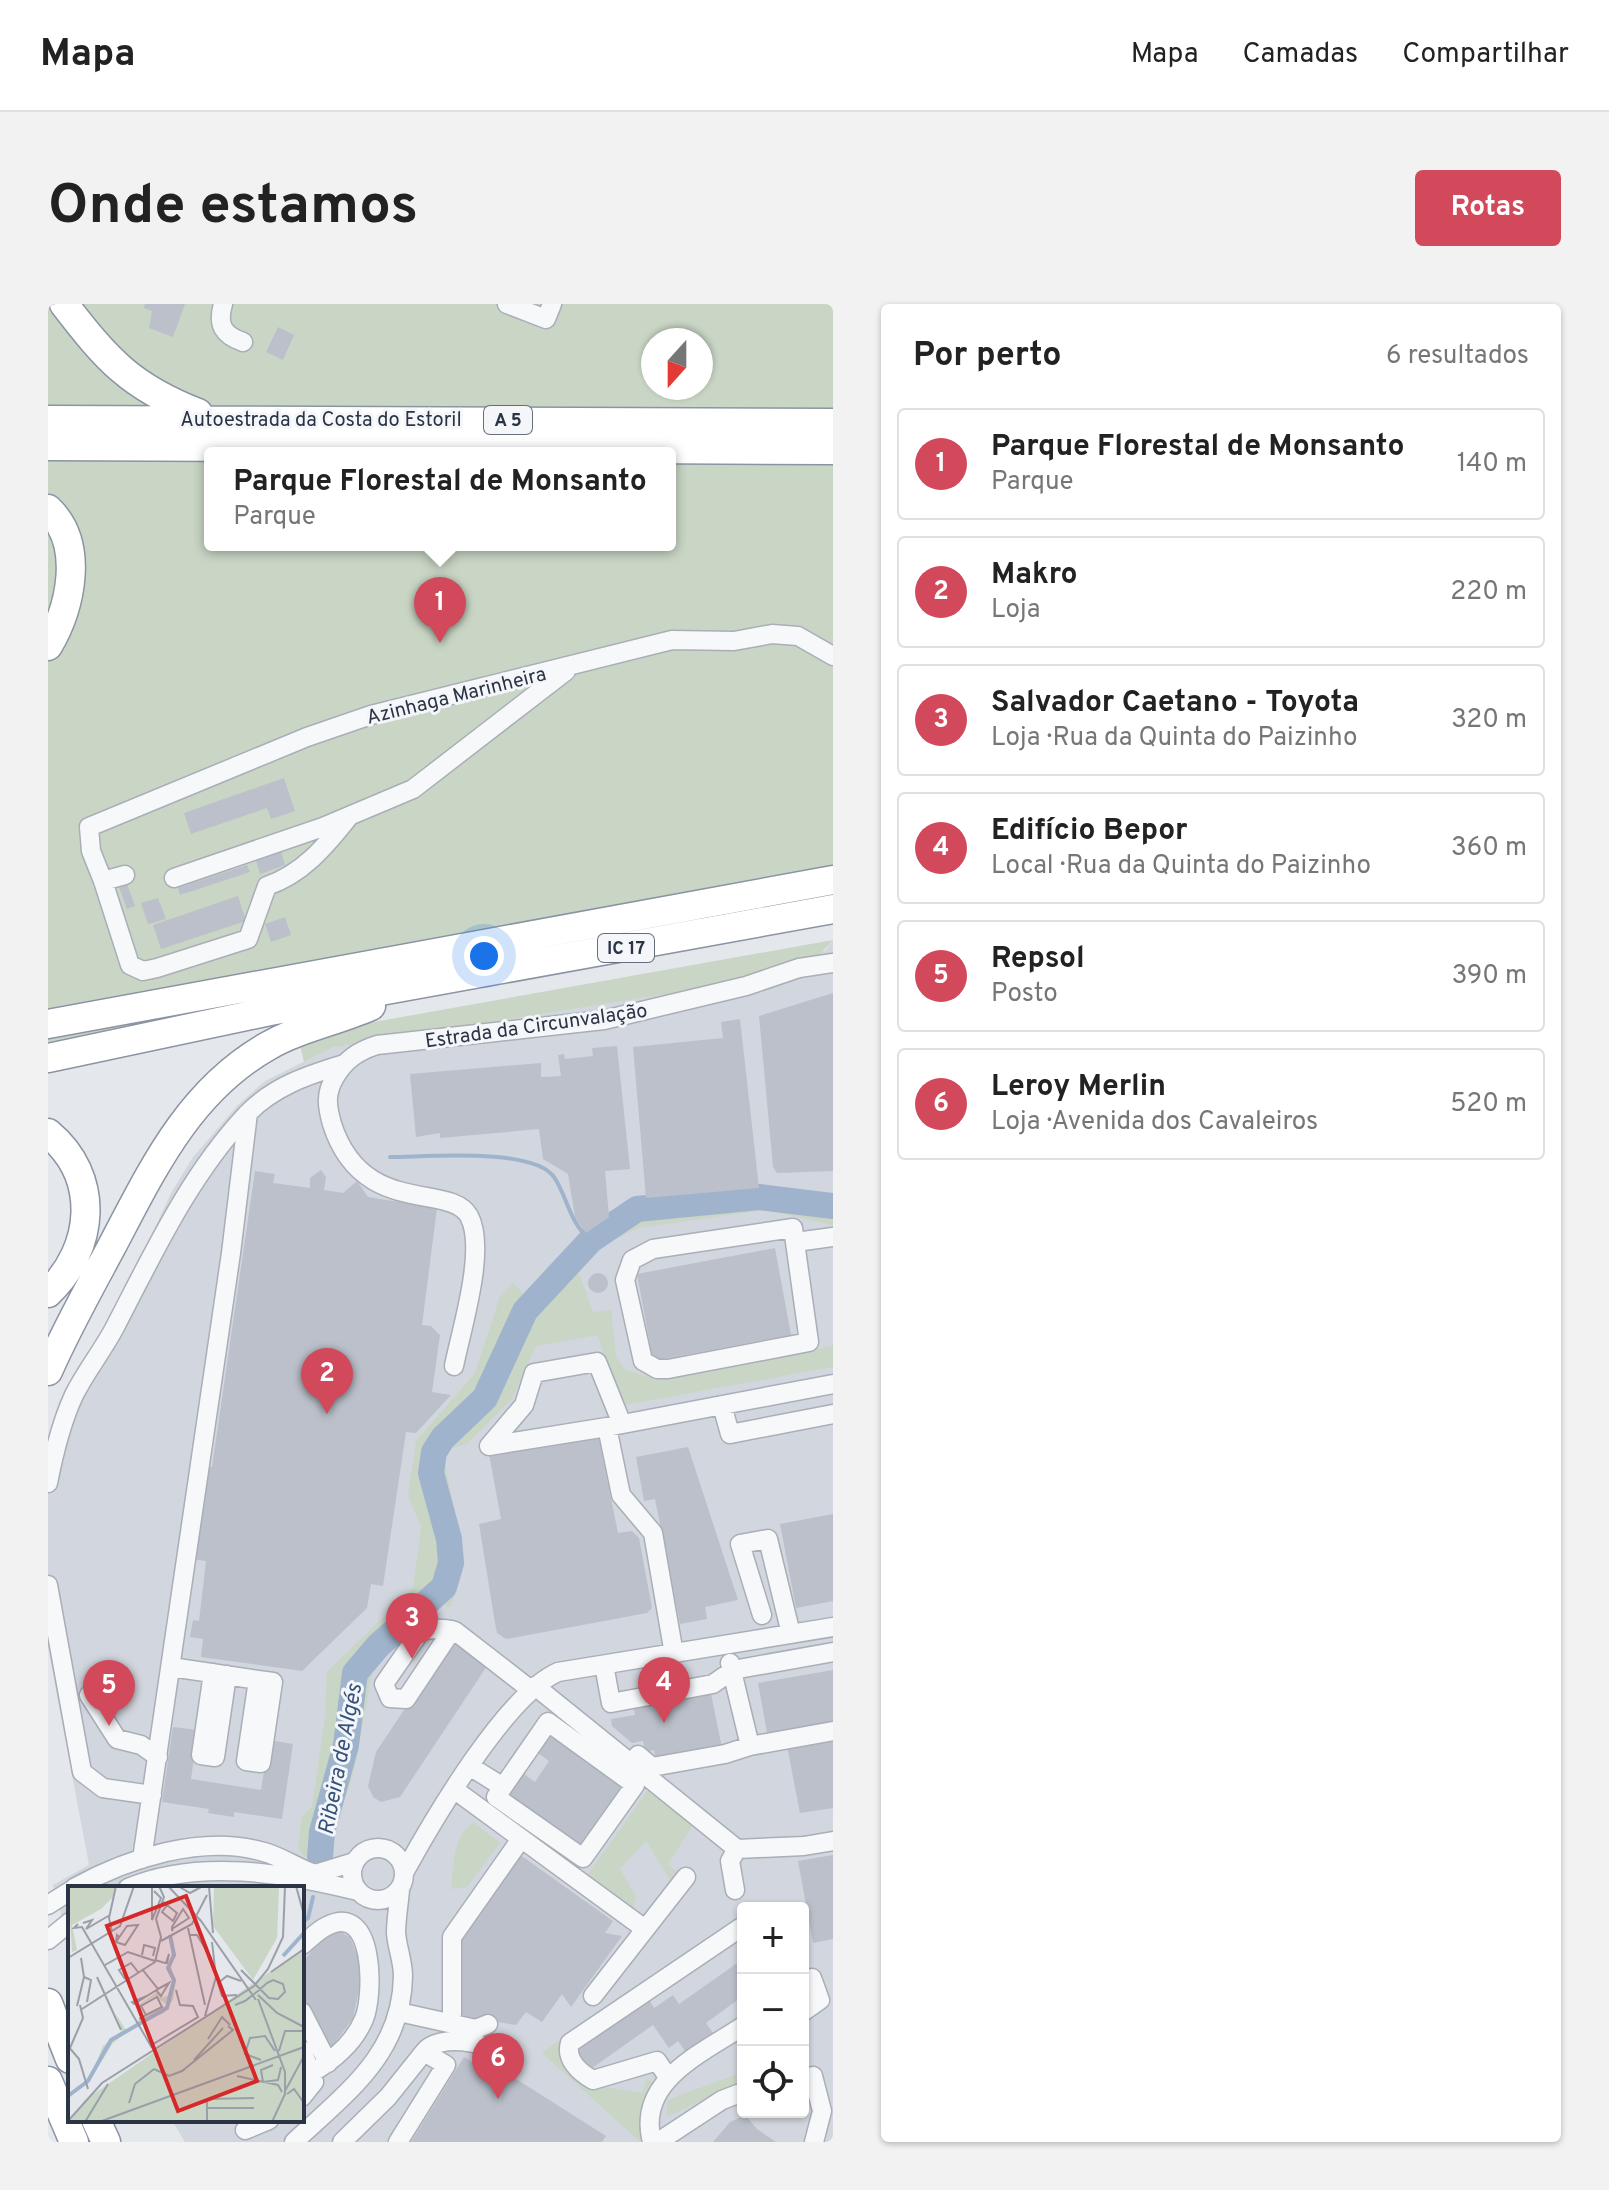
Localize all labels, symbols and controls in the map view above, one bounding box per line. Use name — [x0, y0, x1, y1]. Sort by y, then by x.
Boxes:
text: Mapa — [40, 31, 136, 80]
text: Mapa — [1131, 37, 1198, 73]
text: Camadas — [1242, 37, 1358, 73]
text: Compartilhar — [1402, 37, 1569, 73]
button: Rotas — [1415, 170, 1561, 246]
text: Onde estamos — [48, 173, 418, 243]
north arrow — [641, 328, 713, 400]
text: Por perto — [913, 335, 1062, 378]
text: 6 resultados — [1386, 340, 1529, 373]
road number: A 5 — [484, 406, 532, 434]
street label: Autoestrada da Costa do Estoril — [180, 408, 462, 434]
text: Parque Florestal de Monsanto — [991, 429, 1404, 466]
popup — [204, 447, 676, 551]
text: 1 — [936, 448, 946, 481]
text: 140 m — [1457, 448, 1527, 481]
text: Parque Florestal de Monsanto — [233, 464, 647, 501]
text: Parque — [991, 466, 1073, 499]
text: Parque — [233, 501, 316, 534]
text: Makro — [991, 557, 1078, 594]
text: 2 — [933, 576, 949, 609]
text: 220 m — [1450, 576, 1527, 609]
pin: 1 — [414, 577, 466, 643]
text: Loja — [991, 594, 1040, 627]
street label: Azinhaga Marinheira — [364, 662, 549, 732]
text: Salvador Caetano - Toyota — [991, 685, 1359, 722]
text: 3 — [933, 704, 949, 737]
text: 320 m — [1451, 704, 1527, 737]
text: Loja · Rua da Quinta do Paizinho — [991, 722, 1358, 755]
text: Edifício Bepor — [991, 813, 1187, 850]
text: 4 — [933, 832, 949, 865]
text: 360 m — [1451, 832, 1527, 865]
text: Local · Rua da Quinta do Paizinho — [991, 850, 1371, 883]
road number: IC 17 — [598, 934, 654, 962]
your location — [464, 936, 504, 976]
text: Repsol — [991, 941, 1085, 978]
text: 5 — [933, 960, 949, 993]
text: 390 m — [1452, 960, 1527, 993]
text: Posto — [991, 978, 1058, 1011]
street label: Estrada da Circunvalação — [423, 998, 649, 1055]
text: Leroy Merlin — [991, 1069, 1166, 1106]
text: 6 — [933, 1088, 949, 1121]
text: 520 m — [1450, 1088, 1527, 1121]
text: Loja · Avenida dos Cavaleiros — [991, 1106, 1318, 1139]
pin: 2 — [301, 1348, 353, 1414]
pin: 3 — [386, 1593, 438, 1659]
pin: 4 — [638, 1657, 690, 1723]
pin: 5 — [83, 1660, 135, 1726]
water label: Ribeira de Algés — [314, 1681, 370, 1837]
inset map — [68, 1886, 304, 2122]
map controls — [737, 1902, 809, 2118]
button: + — [737, 1902, 809, 1974]
button: − — [737, 1974, 809, 2046]
pin: 6 — [472, 2033, 524, 2099]
button: locate — [737, 2046, 809, 2118]

